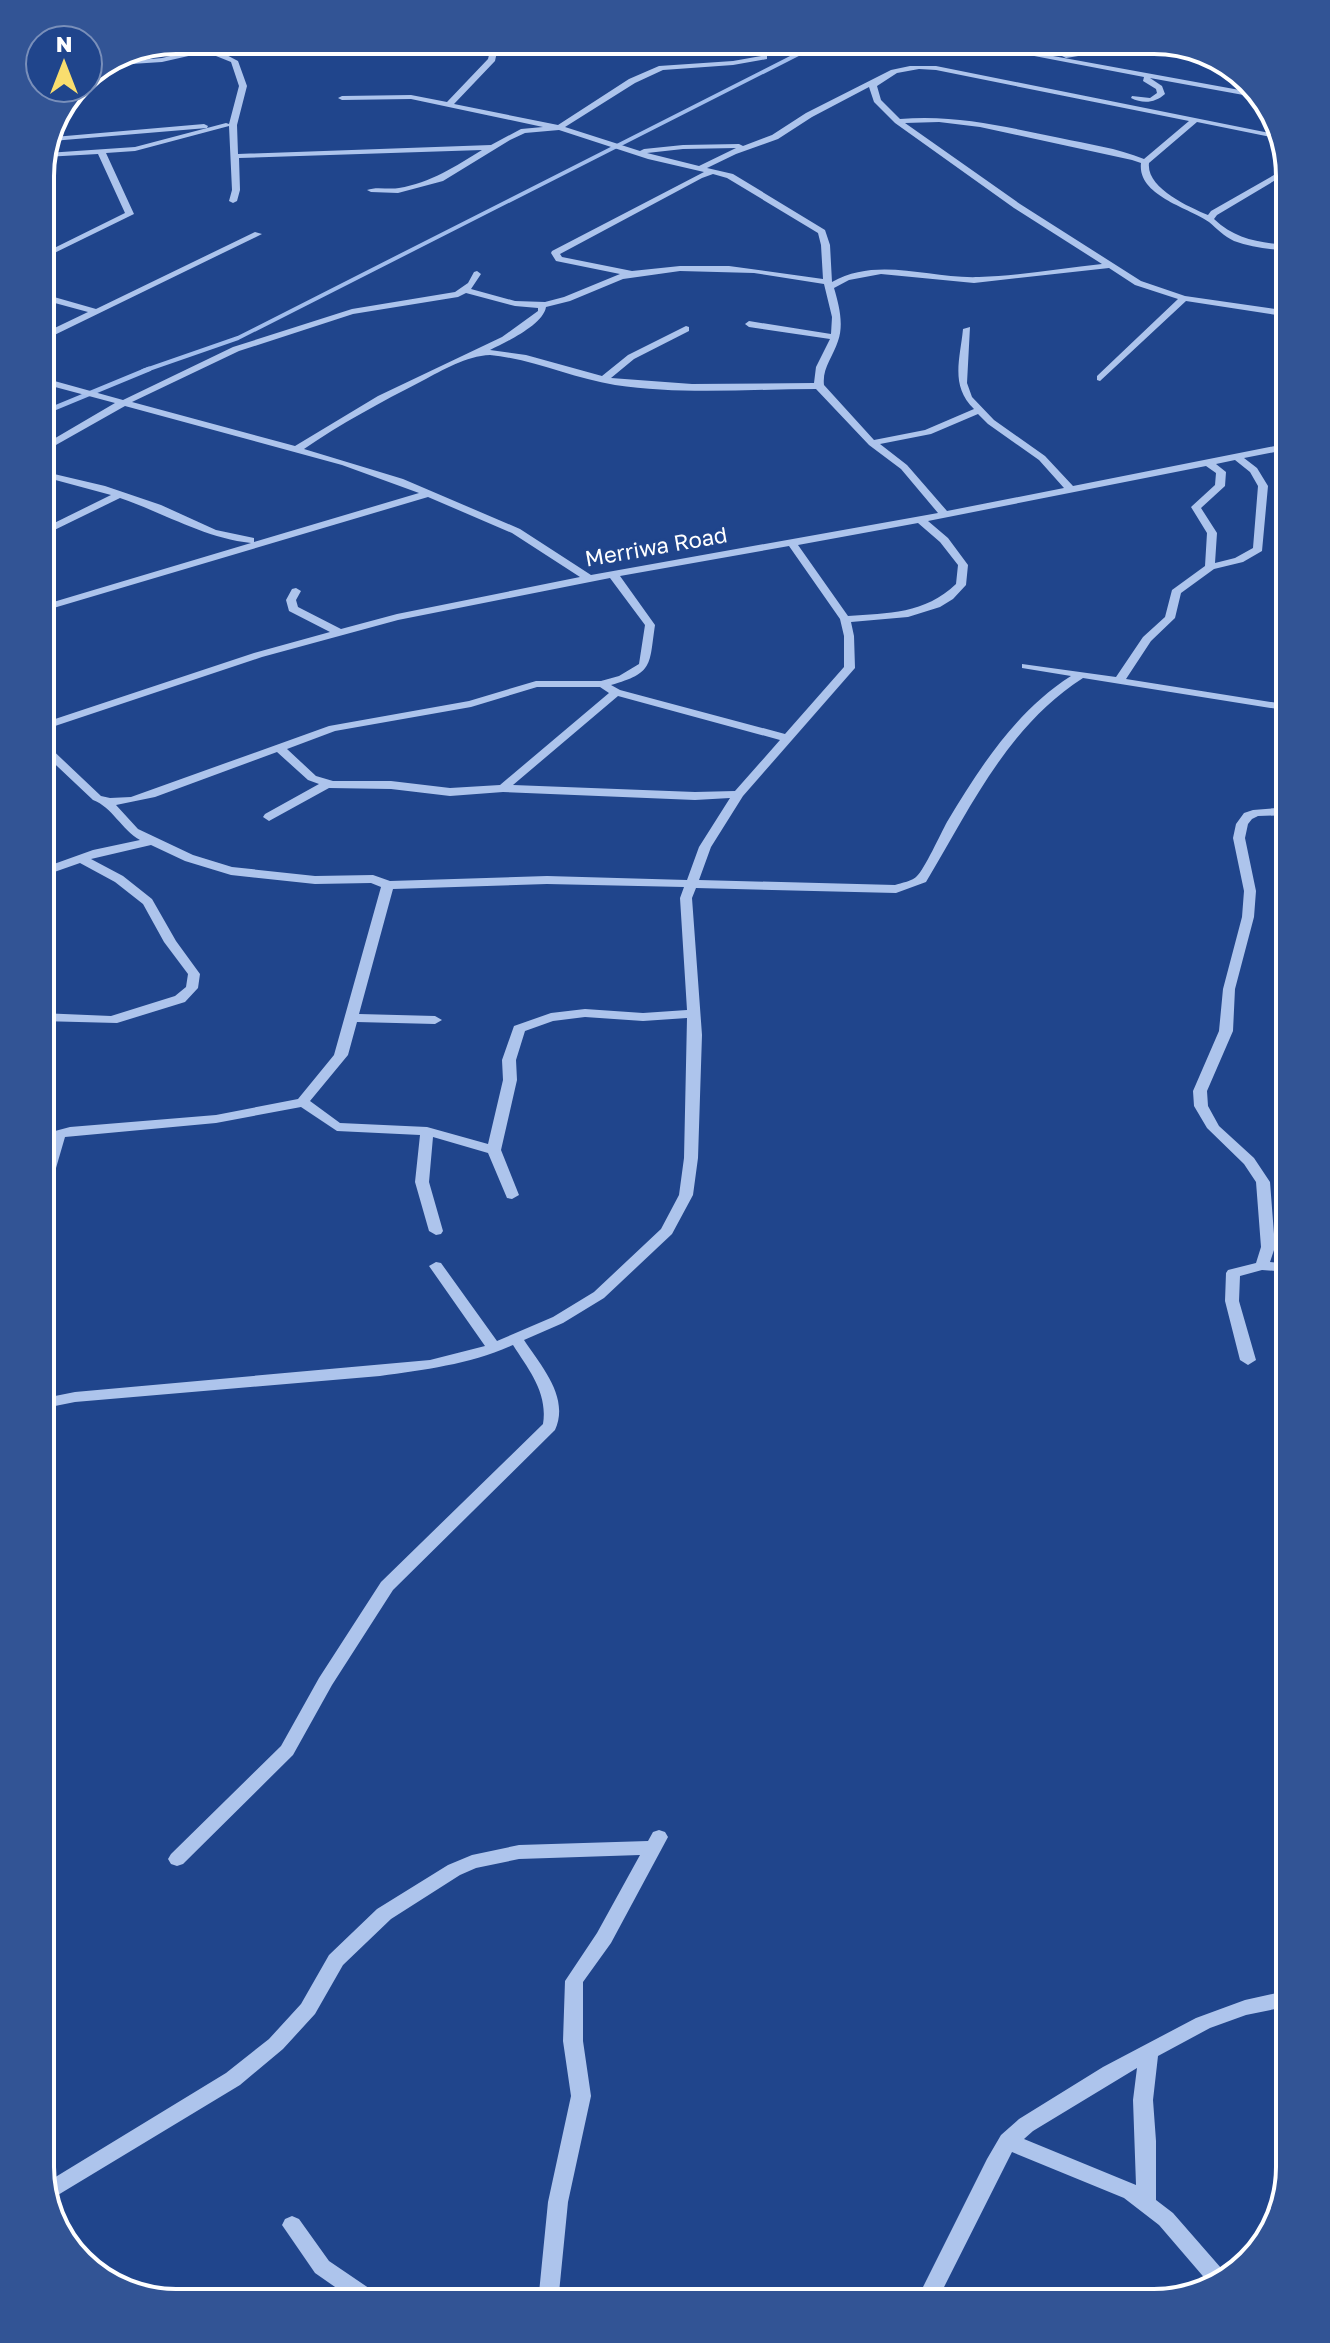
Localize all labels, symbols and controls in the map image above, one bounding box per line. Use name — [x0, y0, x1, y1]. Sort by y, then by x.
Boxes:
north arrow — [24, 24, 104, 104]
text: N — [56, 30, 72, 57]
street label: Merriwa Road — [583, 520, 729, 572]

